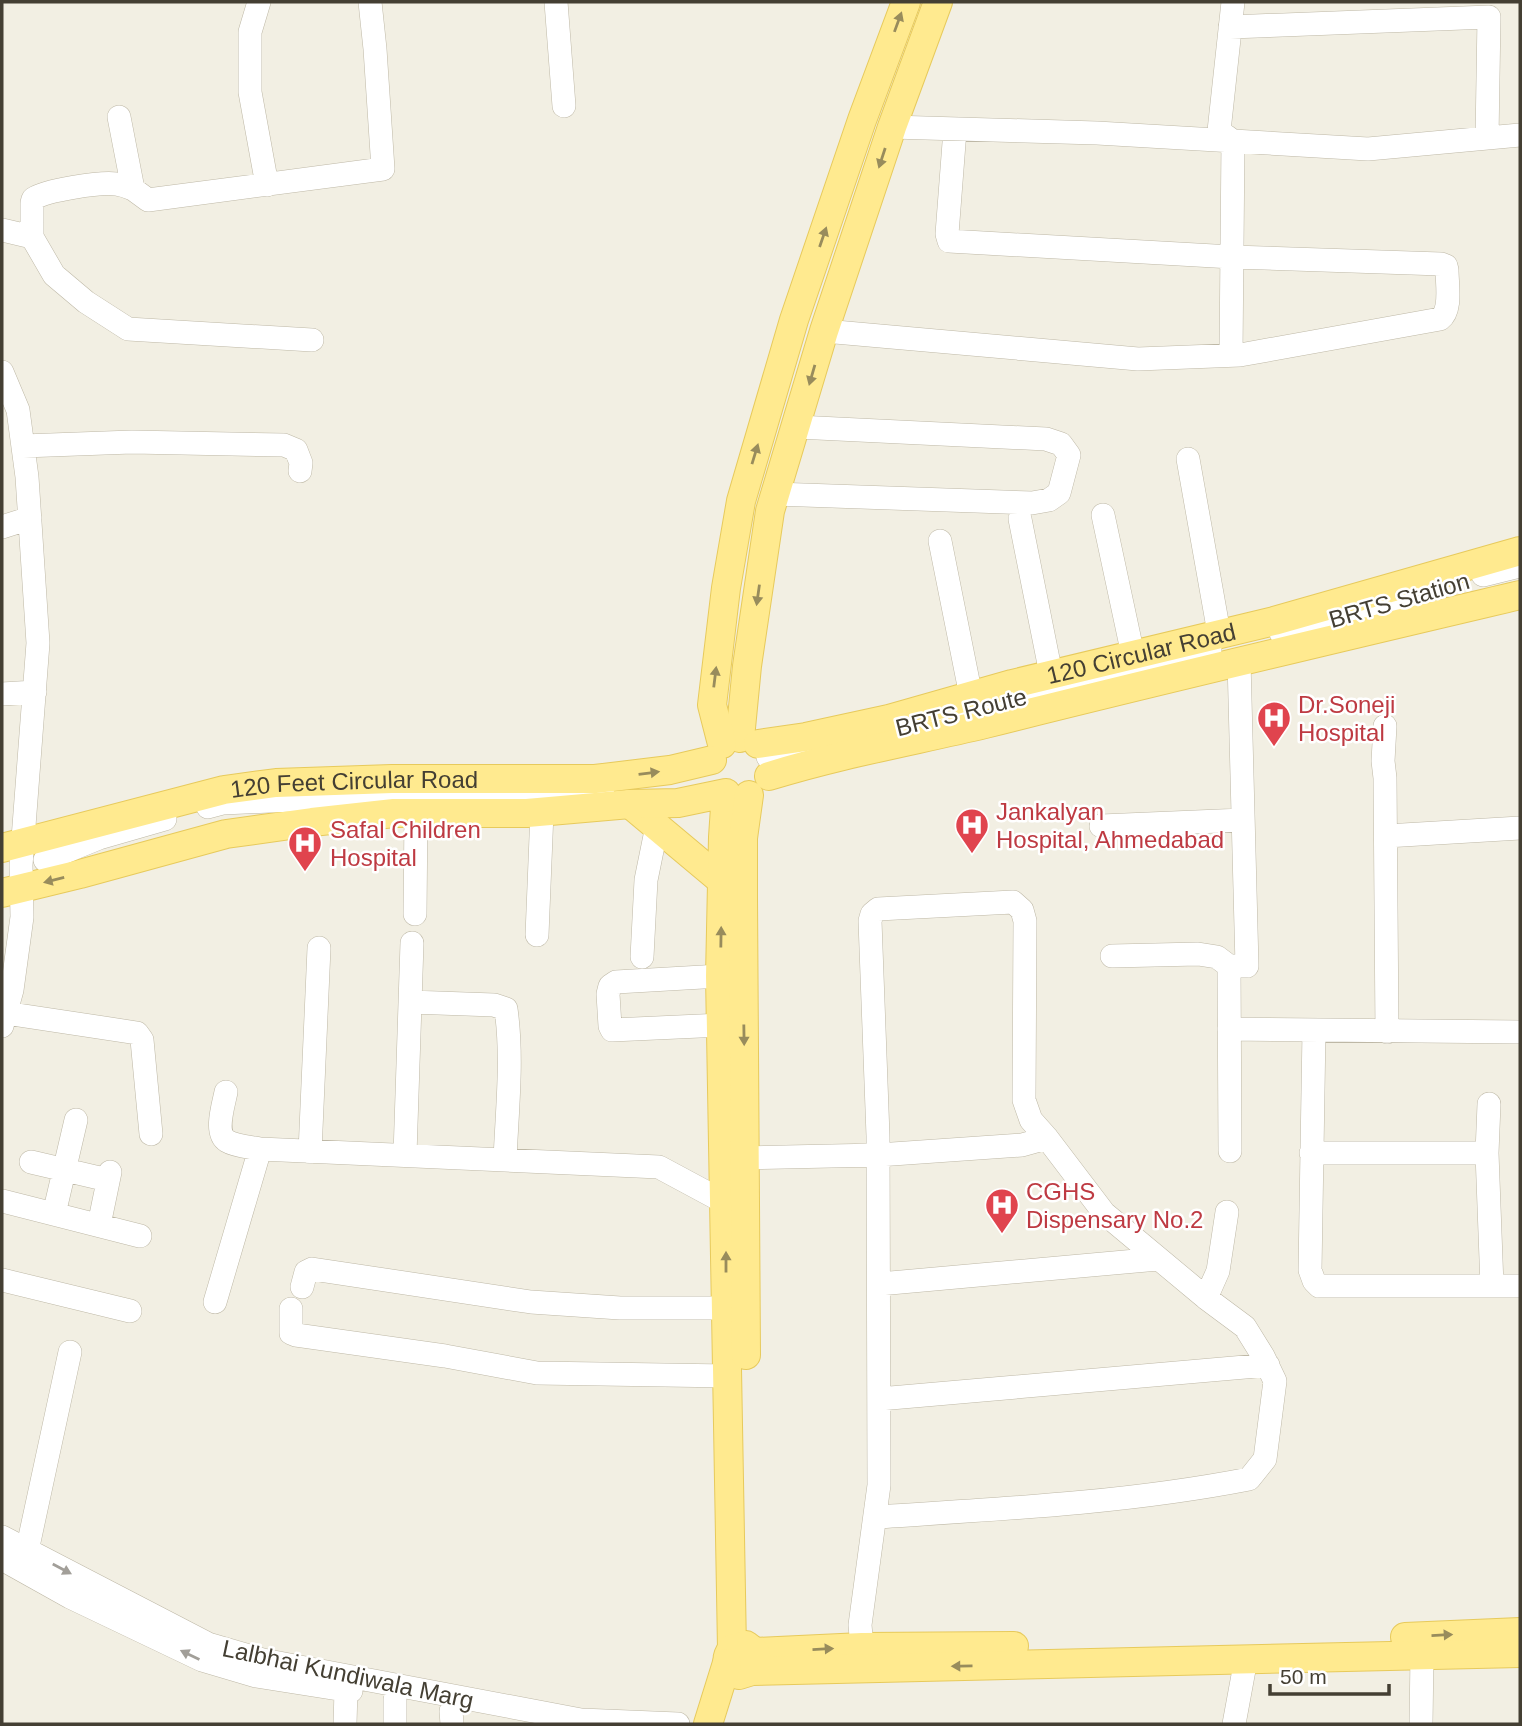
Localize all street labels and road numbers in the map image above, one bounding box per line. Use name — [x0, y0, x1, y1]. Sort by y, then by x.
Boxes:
street label: BRTS Station — [1326, 567, 1472, 633]
street label: 120 Circular Road — [1044, 617, 1238, 689]
street label: BRTS Route — [893, 683, 1029, 741]
street label: 120 Feet Circular Road — [229, 765, 478, 803]
street label: Lalbhai Kundiwala Marg — [220, 1634, 476, 1714]

